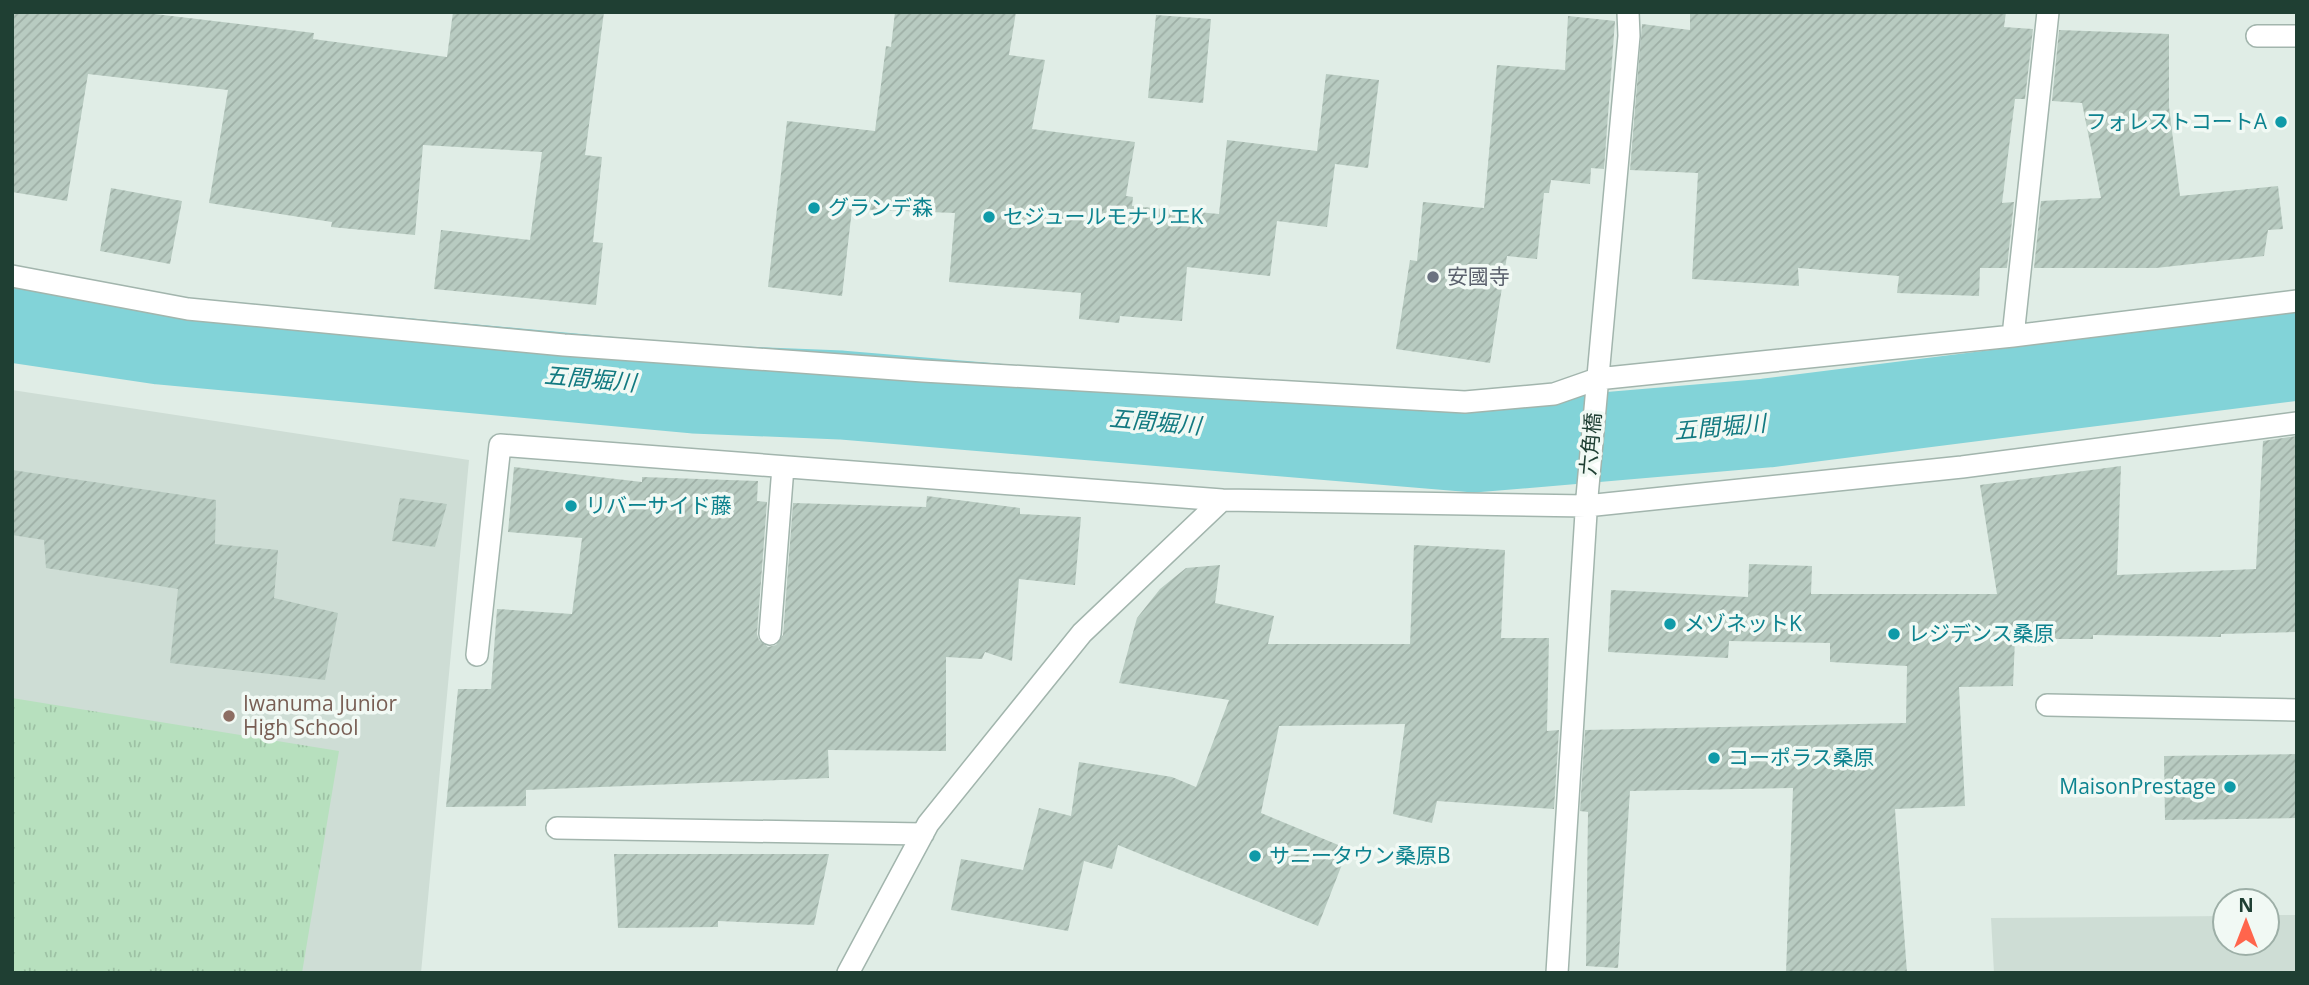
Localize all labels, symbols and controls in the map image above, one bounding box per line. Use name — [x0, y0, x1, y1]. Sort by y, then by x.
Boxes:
place label: フォレストコートA — [2086, 107, 2268, 135]
marker: フォレストコートA — [2273, 114, 2289, 130]
place label: グランデ森 — [828, 193, 933, 221]
marker: グランデ森 — [806, 200, 822, 216]
place label: セジュールモナリエK — [1003, 202, 1204, 230]
marker: セジュールモナリエK — [981, 209, 997, 225]
place label: 安國寺 — [1447, 262, 1510, 290]
marker: 安國寺 — [1425, 269, 1441, 285]
water label: 五間堀川 — [543, 358, 640, 398]
water label: 五間堀川 — [1108, 401, 1205, 441]
water label: 五間堀川 — [1673, 406, 1770, 446]
street label: 六角橋 — [1573, 411, 1607, 477]
place label: リバーサイド藤 — [585, 491, 732, 519]
marker: リバーサイド藤 — [563, 498, 579, 514]
place label: メゾネットK — [1684, 609, 1802, 637]
marker: メゾネットK — [1662, 616, 1678, 632]
place label: レジデンス桑原 — [1908, 619, 2055, 647]
marker: レジデンス桑原 — [1886, 626, 1902, 642]
place label: Iwanuma Junior High School — [243, 689, 397, 741]
marker: Iwanuma Junior High School — [221, 708, 237, 724]
place label: コーポラス桑原 — [1728, 743, 1875, 771]
marker: コーポラス桑原 — [1706, 750, 1722, 766]
place label: MaisonPrestage — [2059, 772, 2216, 800]
marker: MaisonPrestage — [2222, 779, 2238, 795]
place label: サニータウン桑原B — [1269, 841, 1451, 869]
marker: サニータウン桑原B — [1247, 848, 1263, 864]
north arrow — [2211, 887, 2281, 957]
text: N — [2238, 892, 2254, 918]

